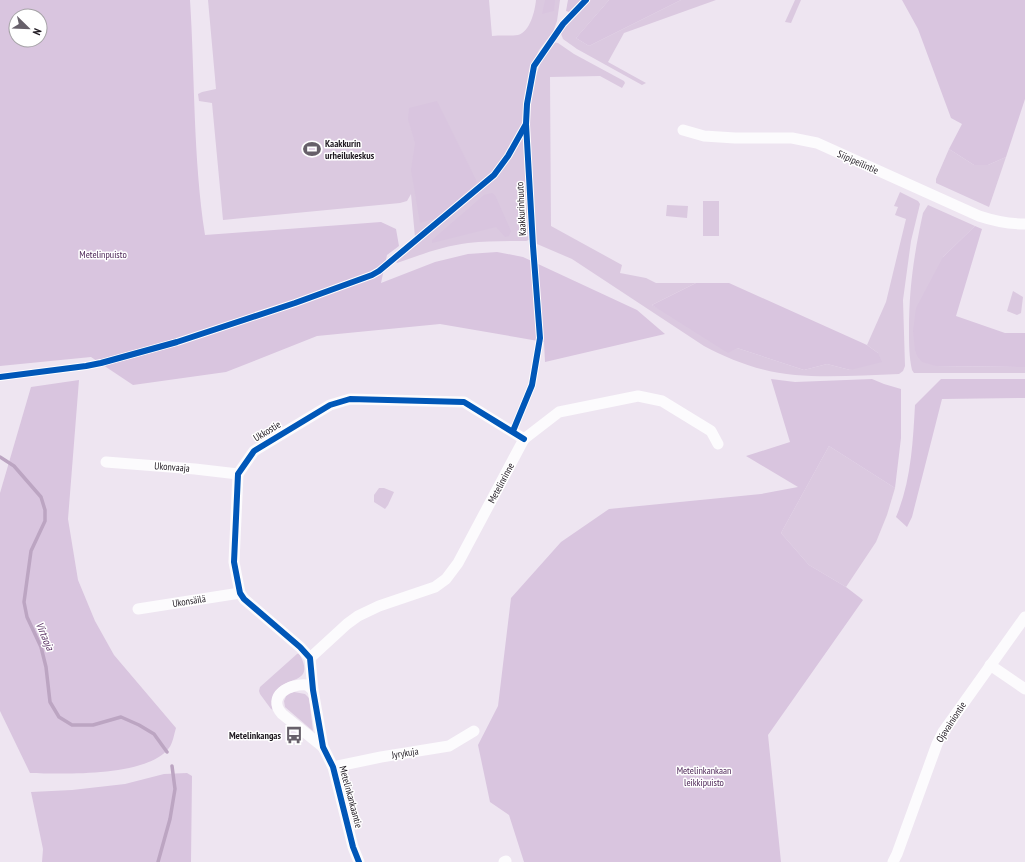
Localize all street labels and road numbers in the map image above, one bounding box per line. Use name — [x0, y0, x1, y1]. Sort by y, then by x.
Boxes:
street label: Siipipeilintie — [835, 147, 881, 177]
street label: Kaakkurinhuuto — [513, 182, 529, 236]
street label: Ukkostie — [251, 418, 283, 444]
street label: Ukonvaaja — [154, 459, 190, 475]
street label: Metelinrinne — [485, 461, 517, 505]
street label: Ukonsäilä — [171, 592, 207, 610]
street label: Ojavainiontie — [933, 699, 969, 745]
street label: Jyrykuja — [390, 744, 419, 762]
street label: Metelinkankaantie — [336, 765, 366, 829]

